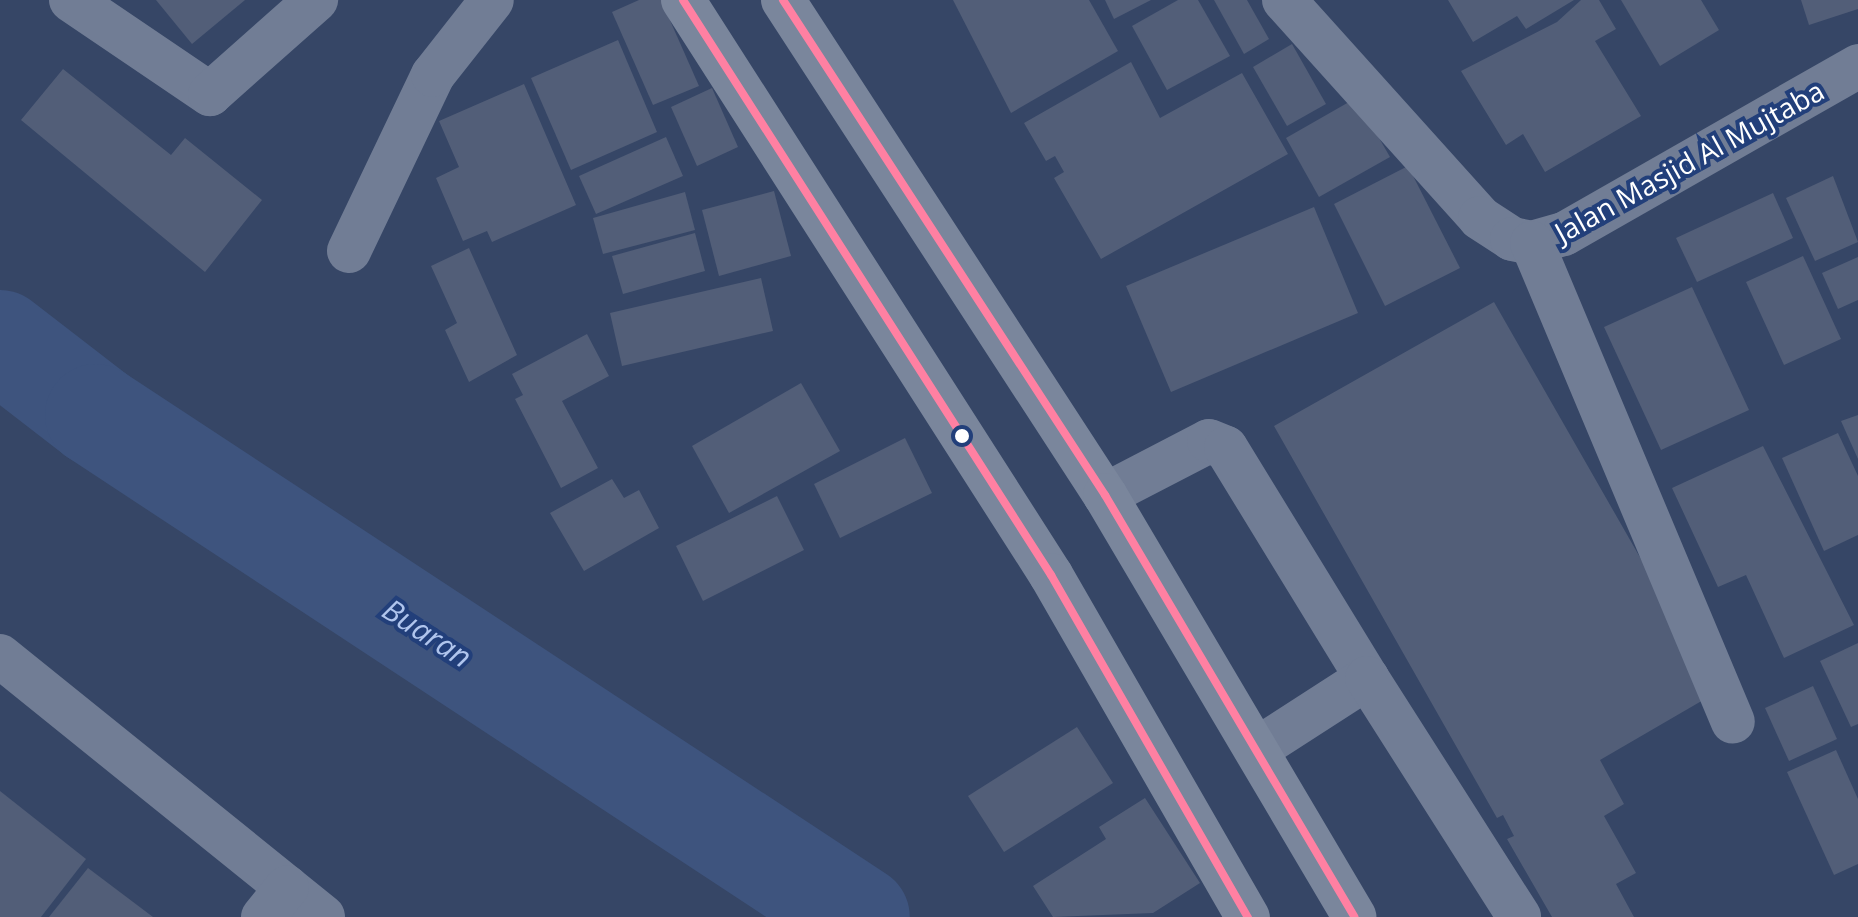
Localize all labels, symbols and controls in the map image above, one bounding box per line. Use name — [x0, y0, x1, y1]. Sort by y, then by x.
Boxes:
street label: Jalan Masjid Al Mujtaba — [1549, 73, 1829, 249]
unlabelled marker — [954, 428, 970, 444]
water label: Buaran — [376, 591, 478, 675]

